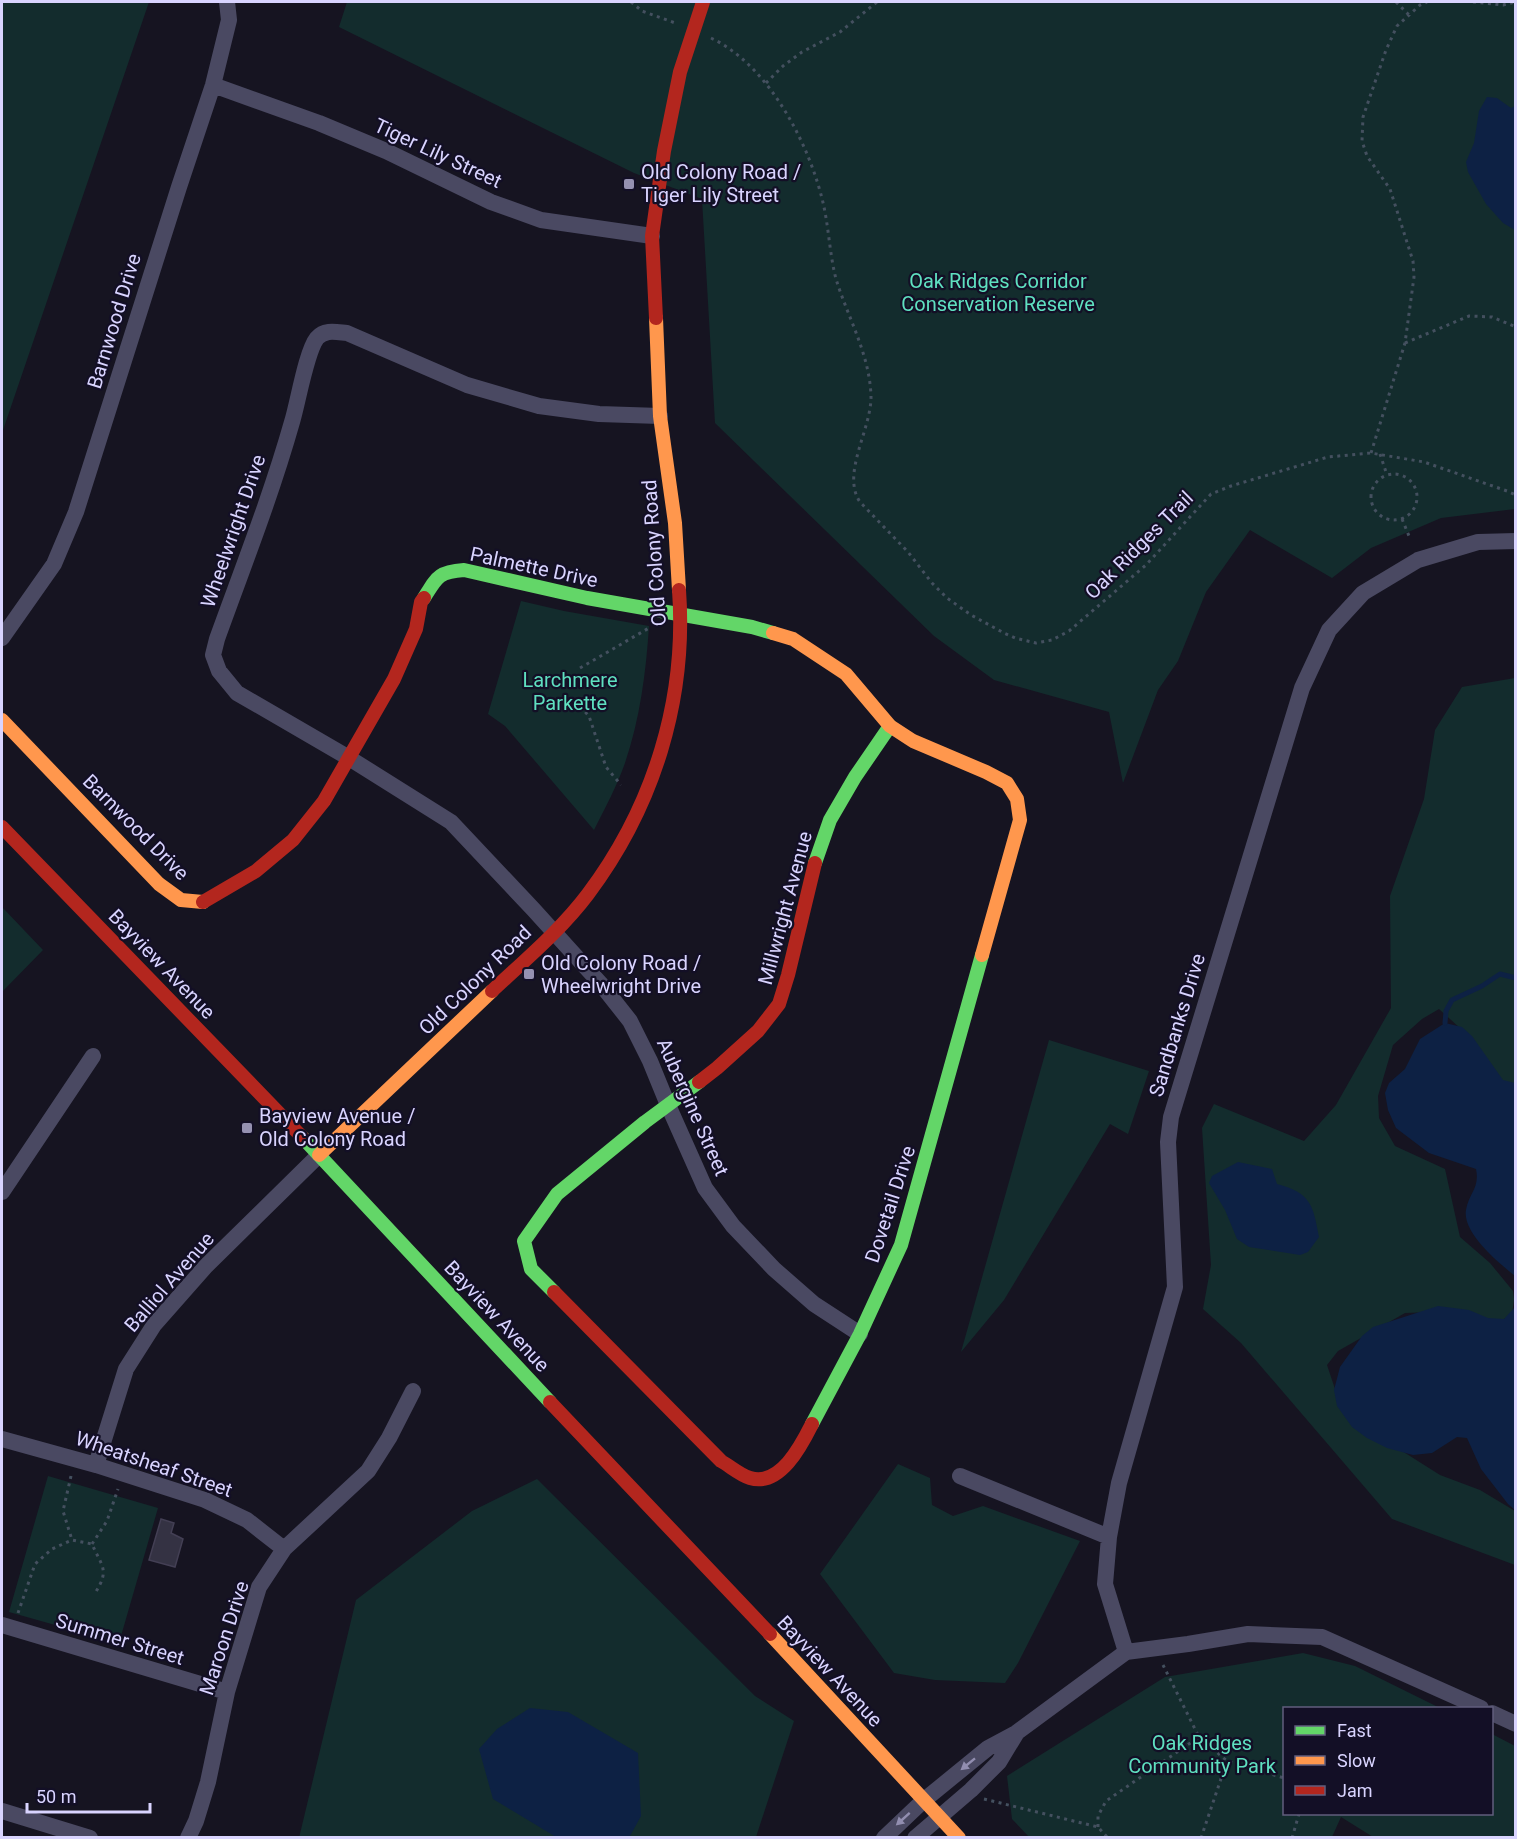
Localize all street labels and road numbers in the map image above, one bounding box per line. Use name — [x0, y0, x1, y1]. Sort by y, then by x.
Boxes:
street label: Tiger Lily Street — [370, 113, 506, 193]
street label: Barnwood Drive — [82, 250, 146, 392]
street label: Wheelwright Drive — [196, 451, 270, 611]
street label: Old Colony Road — [637, 479, 671, 627]
street label: Oak Ridges Trail — [1080, 486, 1198, 604]
street label: Palmette Drive — [468, 542, 600, 592]
street label: Barnwood Drive — [78, 769, 194, 885]
street label: Millwright Avenue — [753, 829, 817, 987]
street label: Bayview Avenue — [104, 904, 220, 1024]
street label: Old Colony Road — [414, 920, 536, 1040]
street label: Sandbanks Drive — [1144, 950, 1210, 1100]
street label: Aubergine Street — [652, 1035, 734, 1179]
street label: Dovetail Drive — [860, 1142, 920, 1266]
street label: Balliol Avenue — [119, 1227, 219, 1337]
street label: Bayview Avenue — [439, 1255, 555, 1377]
street label: Wheatsheaf Street — [72, 1426, 236, 1502]
street label: Maroon Drive — [194, 1578, 254, 1698]
street label: Summer Street — [53, 1608, 187, 1670]
street label: Bayview Avenue — [772, 1610, 888, 1732]

